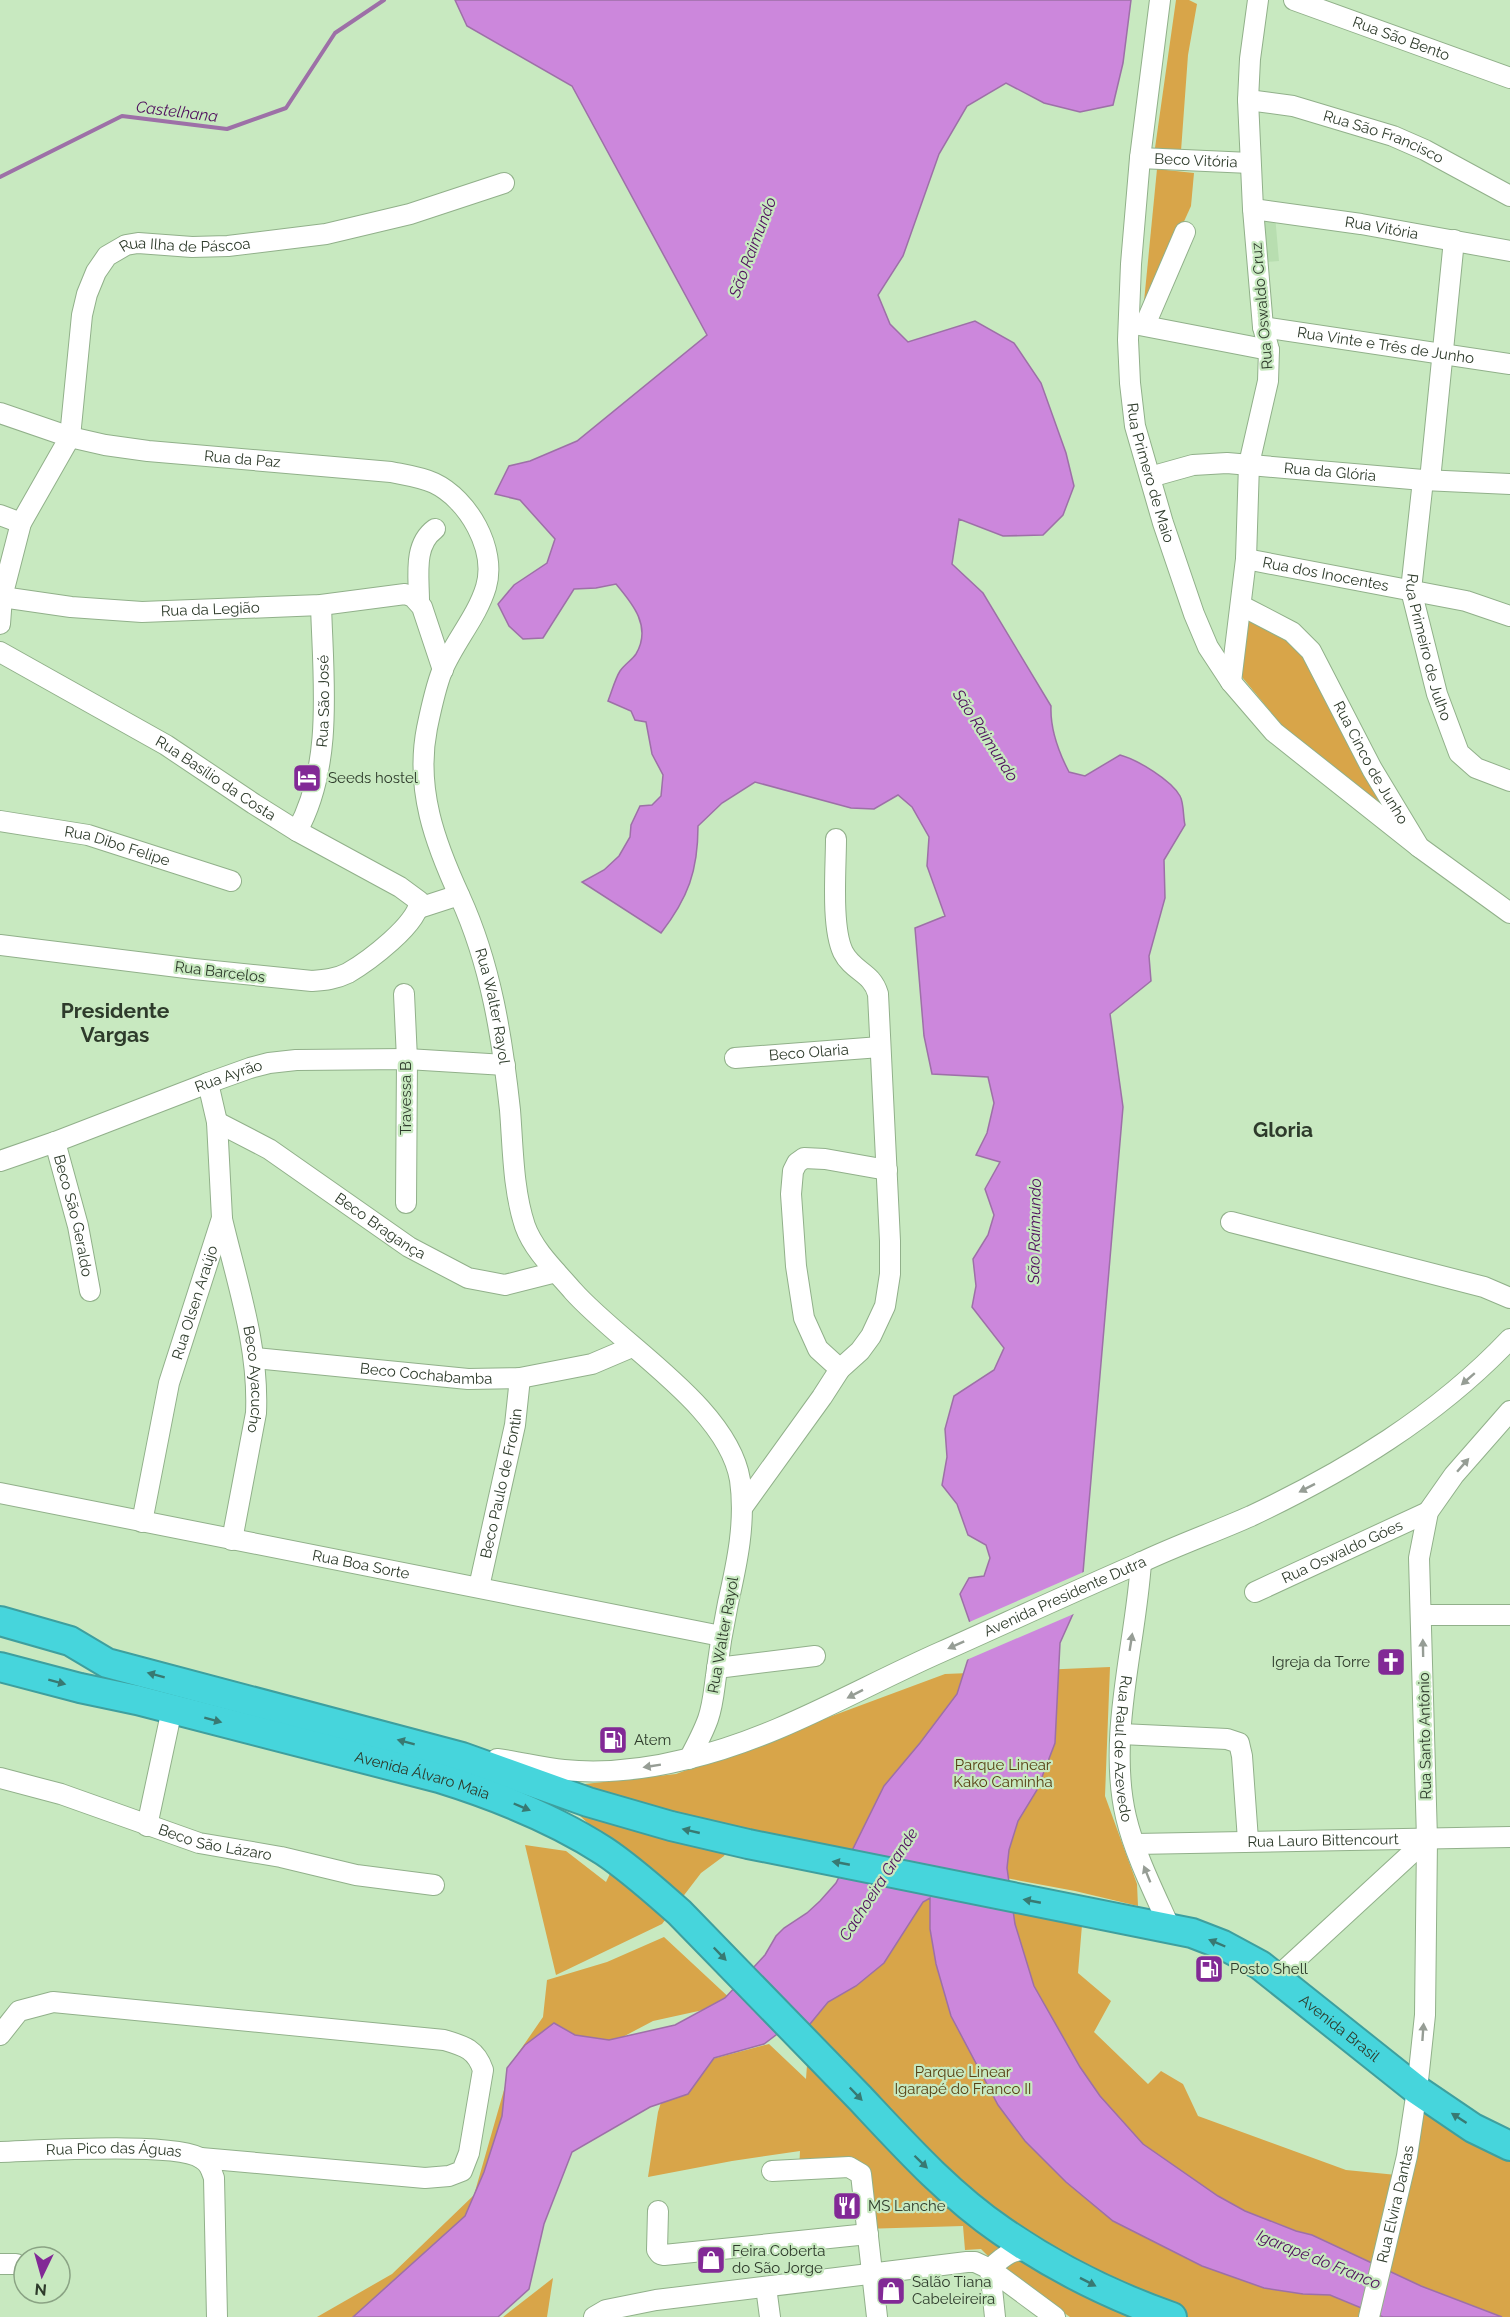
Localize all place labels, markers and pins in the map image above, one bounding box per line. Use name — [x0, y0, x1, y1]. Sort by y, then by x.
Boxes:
hotel icon: Seeds hostel — [291, 762, 323, 794]
place label: Seeds hostel — [328, 769, 419, 787]
church icon: Igreja da Torre — [1375, 1646, 1407, 1678]
place label: Igreja da Torre — [1272, 1653, 1370, 1671]
fuel station icon: Atem — [597, 1724, 629, 1756]
place label: Atem — [634, 1731, 671, 1749]
fuel station icon: Posto Shell — [1193, 1953, 1225, 1985]
place label: Posto Shell — [1230, 1960, 1309, 1978]
restaurant icon: MS Lanche — [831, 2190, 863, 2222]
place label: MS Lanche — [868, 2197, 946, 2215]
place label: Feira Coberta do São Jorge — [732, 2242, 825, 2277]
shop icon: Feira Coberta do São Jorge — [695, 2244, 727, 2276]
place label: Salão Tiana Cabeleireira — [912, 2273, 995, 2308]
shop icon: Salão Tiana Cabeleireira — [875, 2275, 907, 2307]

